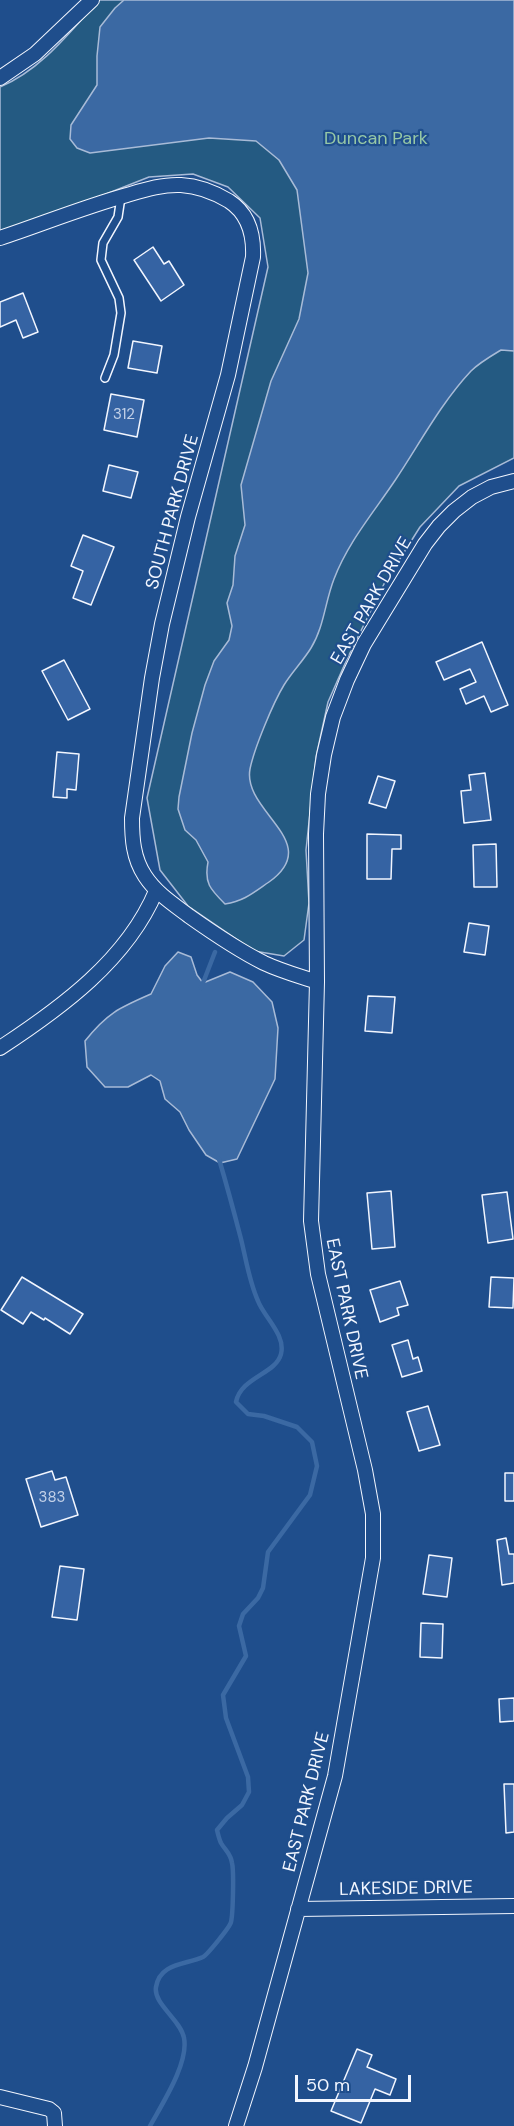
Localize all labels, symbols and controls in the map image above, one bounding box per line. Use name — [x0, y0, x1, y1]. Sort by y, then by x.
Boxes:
park label: Duncan Park — [324, 128, 428, 150]
house number: 312 — [113, 406, 135, 424]
street label: SOUTH PARK DRIVE — [142, 432, 204, 592]
street label: EAST PARK DRIVE — [327, 533, 417, 669]
street label: EAST PARK DRIVE — [321, 1237, 371, 1381]
house number: 383 — [39, 1489, 65, 1507]
street label: EAST PARK DRIVE — [279, 1730, 335, 1874]
street label: LAKESIDE DRIVE — [339, 1877, 473, 1901]
scale bar — [298, 2063, 414, 2101]
text: 50 m — [306, 2073, 350, 2097]

